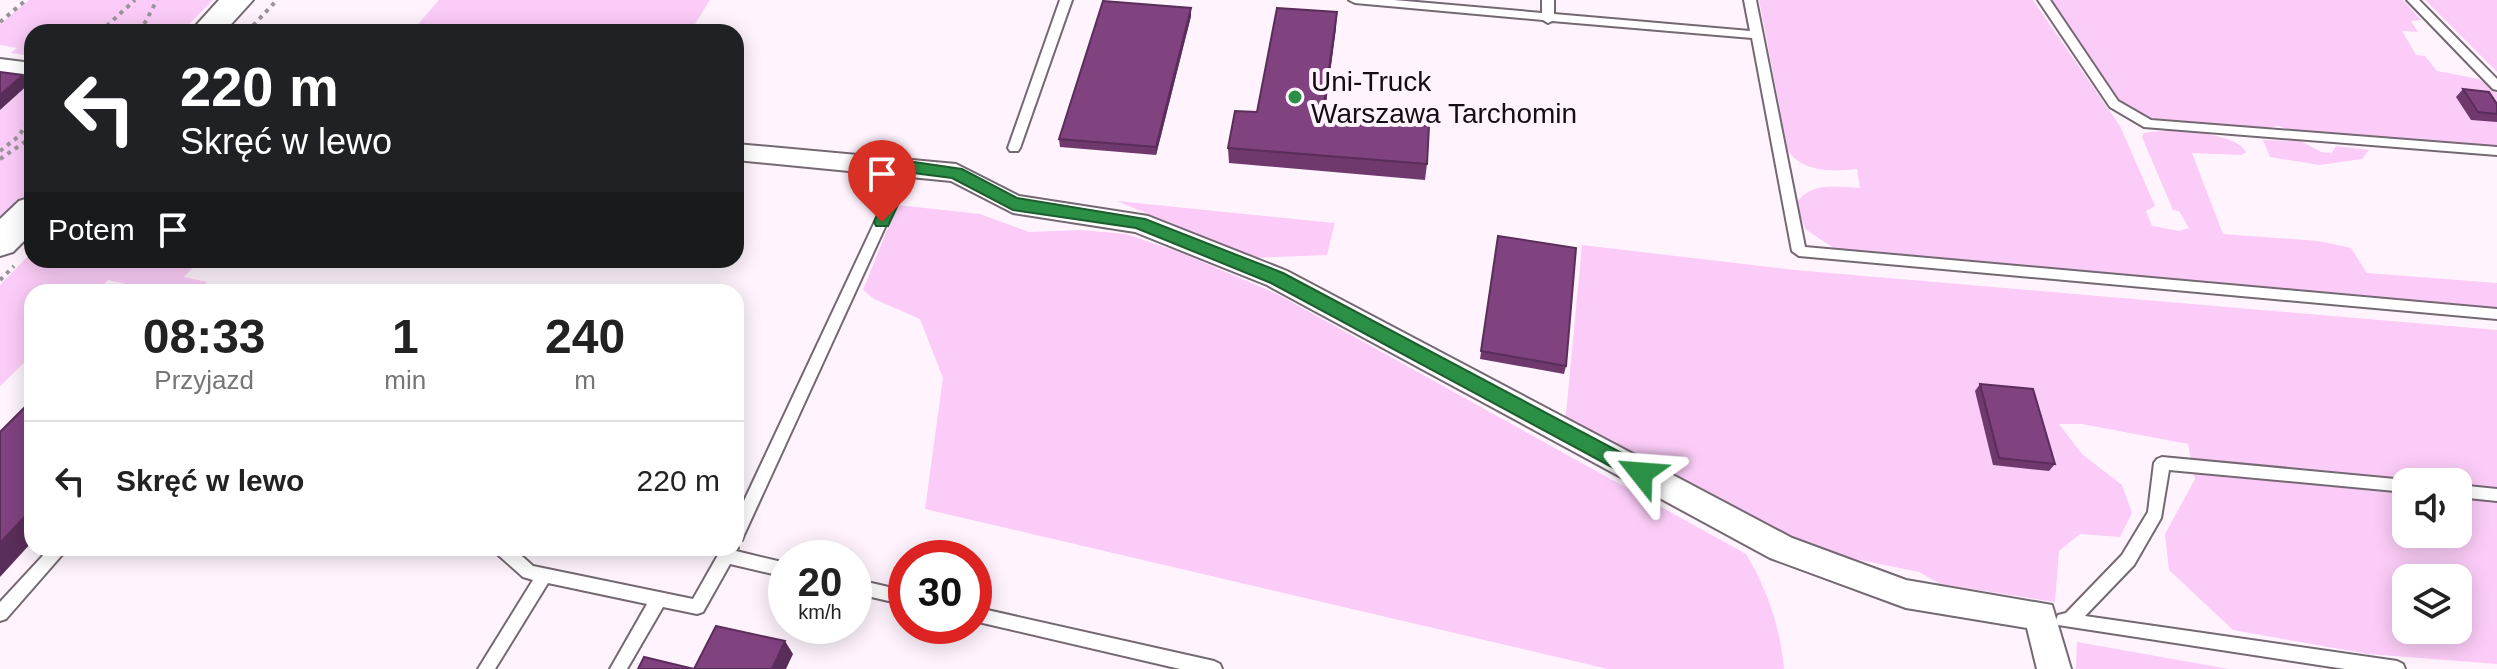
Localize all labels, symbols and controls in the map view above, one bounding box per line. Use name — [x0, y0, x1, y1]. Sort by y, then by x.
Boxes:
text: 220 m — [180, 55, 339, 118]
icon: left — [48, 56, 152, 160]
place label: Uni-Truck Warszawa Tarchomin — [1311, 66, 1577, 129]
marker: Uni-Truck Warszawa Tarchomin — [1286, 88, 1304, 106]
text: Skręć w lewo — [180, 121, 392, 162]
pin — [848, 140, 916, 222]
icon: arrive — [860, 152, 904, 196]
icon: arrive — [151, 208, 195, 252]
text: Potem — [48, 213, 135, 246]
text: 08:33 — [143, 310, 266, 363]
text: 1 — [392, 310, 419, 363]
text: 240 — [545, 310, 625, 363]
text: Przyjazd — [154, 365, 254, 395]
text: min — [384, 365, 426, 395]
text: m — [574, 365, 596, 395]
position arrow — [1599, 431, 1683, 515]
icon: left — [48, 459, 92, 503]
text: Skręć w lewo — [116, 464, 304, 497]
text: 220 m — [637, 464, 720, 497]
map controls — [2392, 468, 2472, 644]
button: sound — [2392, 468, 2472, 548]
speed limit sign: 30 — [888, 540, 992, 644]
text: 20 — [798, 560, 842, 604]
button: layers — [2392, 564, 2472, 644]
text: km/h — [798, 601, 842, 623]

